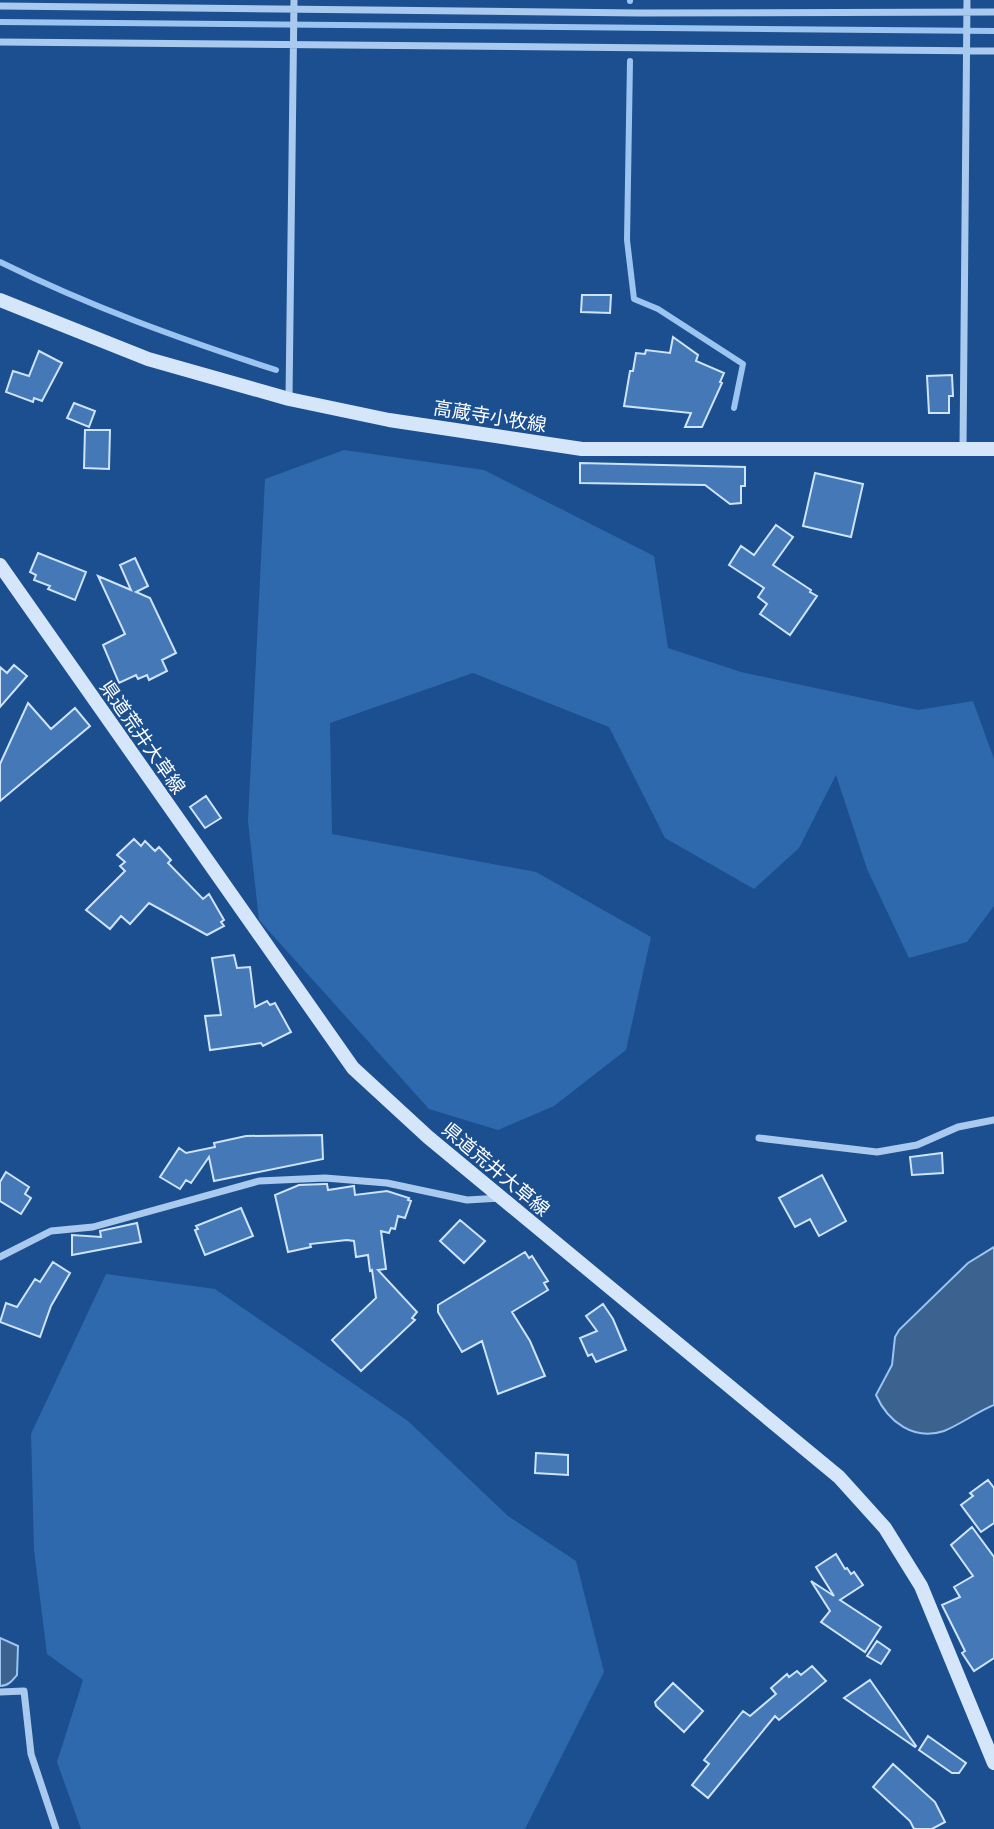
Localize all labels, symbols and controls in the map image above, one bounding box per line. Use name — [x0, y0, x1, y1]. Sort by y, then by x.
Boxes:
street label: 高蔵寺小牧線 — [432, 396, 548, 436]
street label: 県道荒井大草線 — [96, 676, 190, 798]
street label: 県道荒井大草線 — [438, 1118, 554, 1220]

